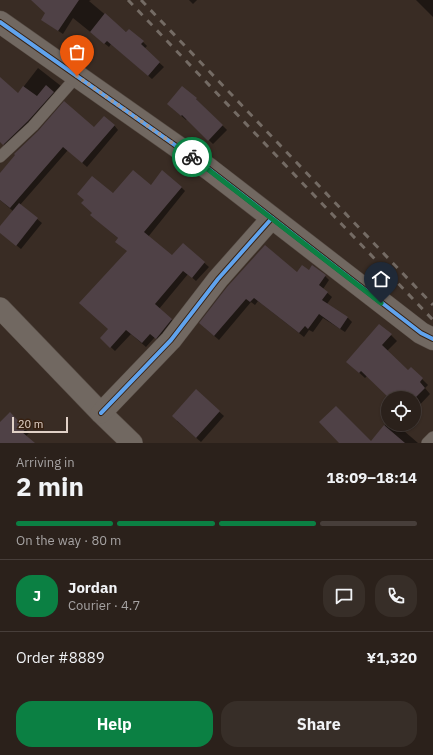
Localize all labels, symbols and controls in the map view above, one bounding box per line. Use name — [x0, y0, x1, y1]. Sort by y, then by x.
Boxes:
pin — [60, 35, 94, 76]
icon: bag — [66, 41, 88, 63]
courier — [172, 137, 212, 177]
icon: bike — [181, 146, 203, 168]
pin — [364, 262, 398, 303]
icon: home — [370, 268, 392, 290]
map controls — [381, 391, 421, 431]
button: locate — [381, 391, 421, 431]
scale bar — [12, 415, 68, 434]
text: 20 m — [18, 417, 43, 431]
text: Arriving in — [16, 454, 75, 471]
text: 18:09–18:14 — [326, 468, 417, 487]
text: 2 min — [16, 469, 84, 503]
text: On the way · 80 m — [16, 532, 121, 549]
button: chat — [323, 575, 365, 617]
button: phone — [375, 575, 417, 617]
text: Jordan — [68, 578, 117, 597]
text: J — [33, 586, 41, 605]
text: Courier · 4.7 — [68, 597, 140, 614]
text: Order #8889 — [16, 648, 105, 667]
text: ¥1,320 — [367, 648, 417, 667]
button: Help — [16, 701, 213, 747]
button: Share — [221, 701, 417, 747]

